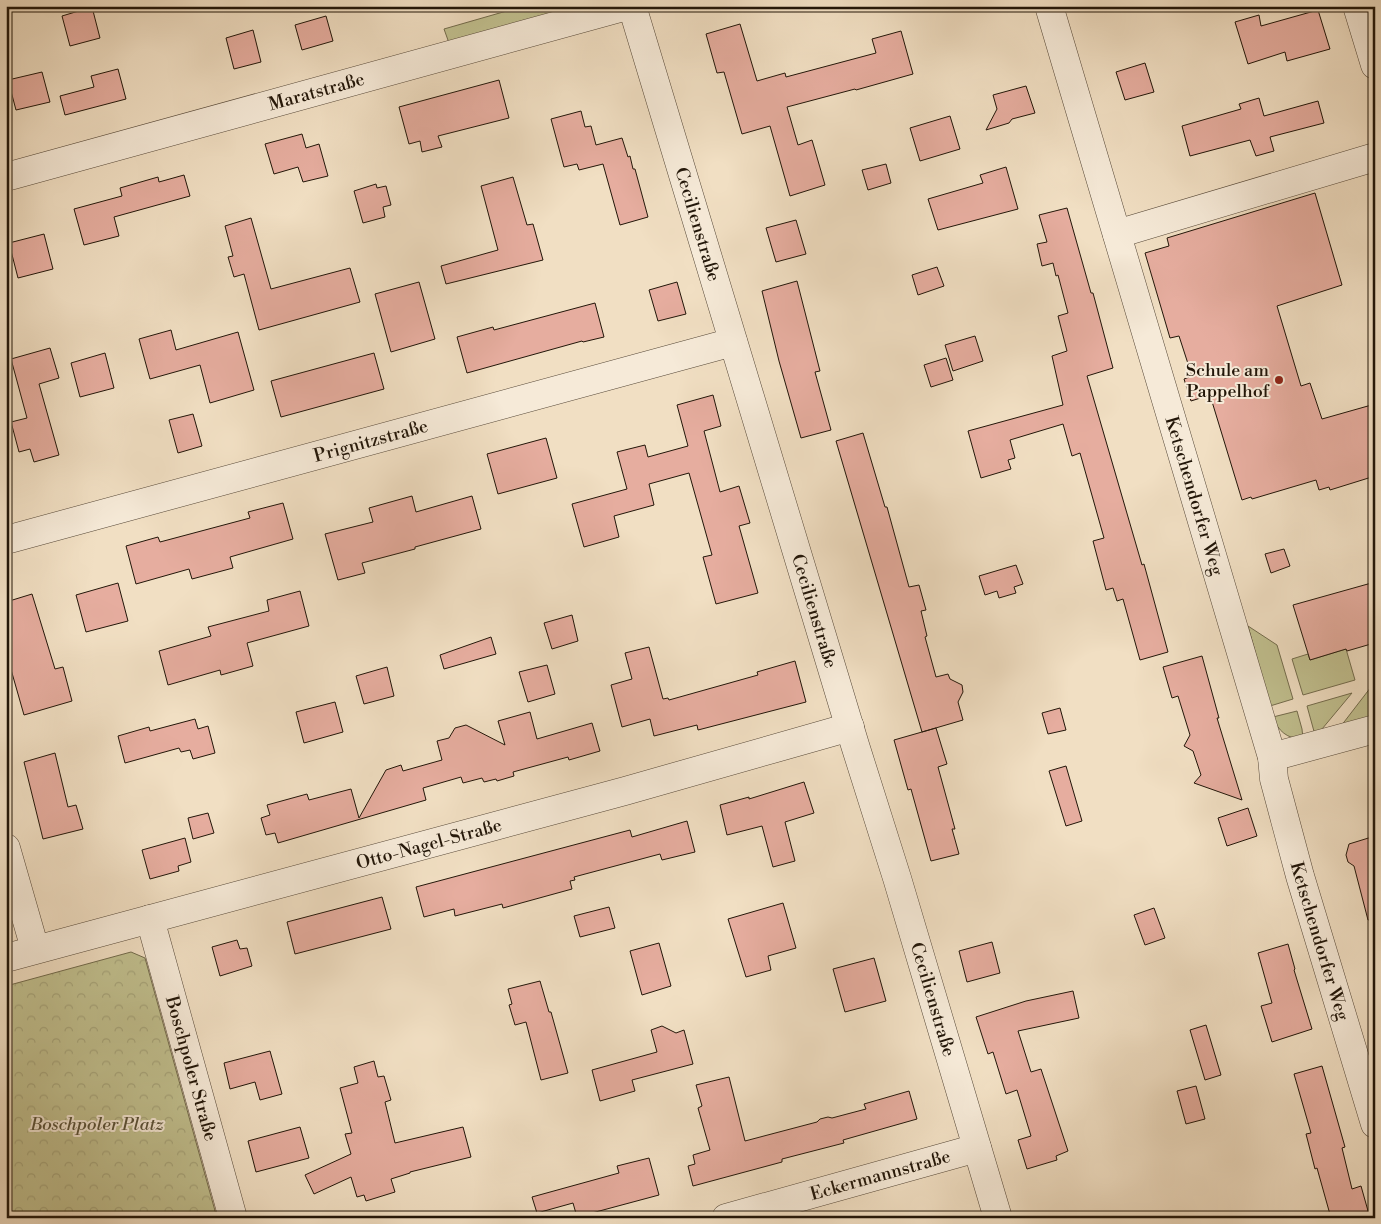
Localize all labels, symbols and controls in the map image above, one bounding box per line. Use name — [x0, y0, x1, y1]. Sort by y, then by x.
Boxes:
street label: Maratstraße — [266, 67, 367, 116]
street label: Cecilienstraße — [670, 164, 726, 284]
place label: Schule am Pappelhof — [1186, 359, 1270, 403]
marker: Schule am Pappelhof — [1273, 374, 1285, 386]
street label: Prignitzstraße — [311, 414, 430, 467]
street label: Ketschendorfer Weg — [1160, 414, 1229, 579]
street label: Cecilienstraße — [787, 551, 843, 671]
street label: Otto-Nagel-Straße — [354, 813, 504, 875]
street label: Ketschendorfer Weg — [1285, 859, 1355, 1024]
street label: Cecilienstraße — [905, 940, 961, 1059]
street label: Boschpoler Straße — [160, 992, 223, 1143]
park label: Boschpoler Platz — [29, 1113, 164, 1136]
street label: Eckermannstraße — [807, 1144, 953, 1206]

